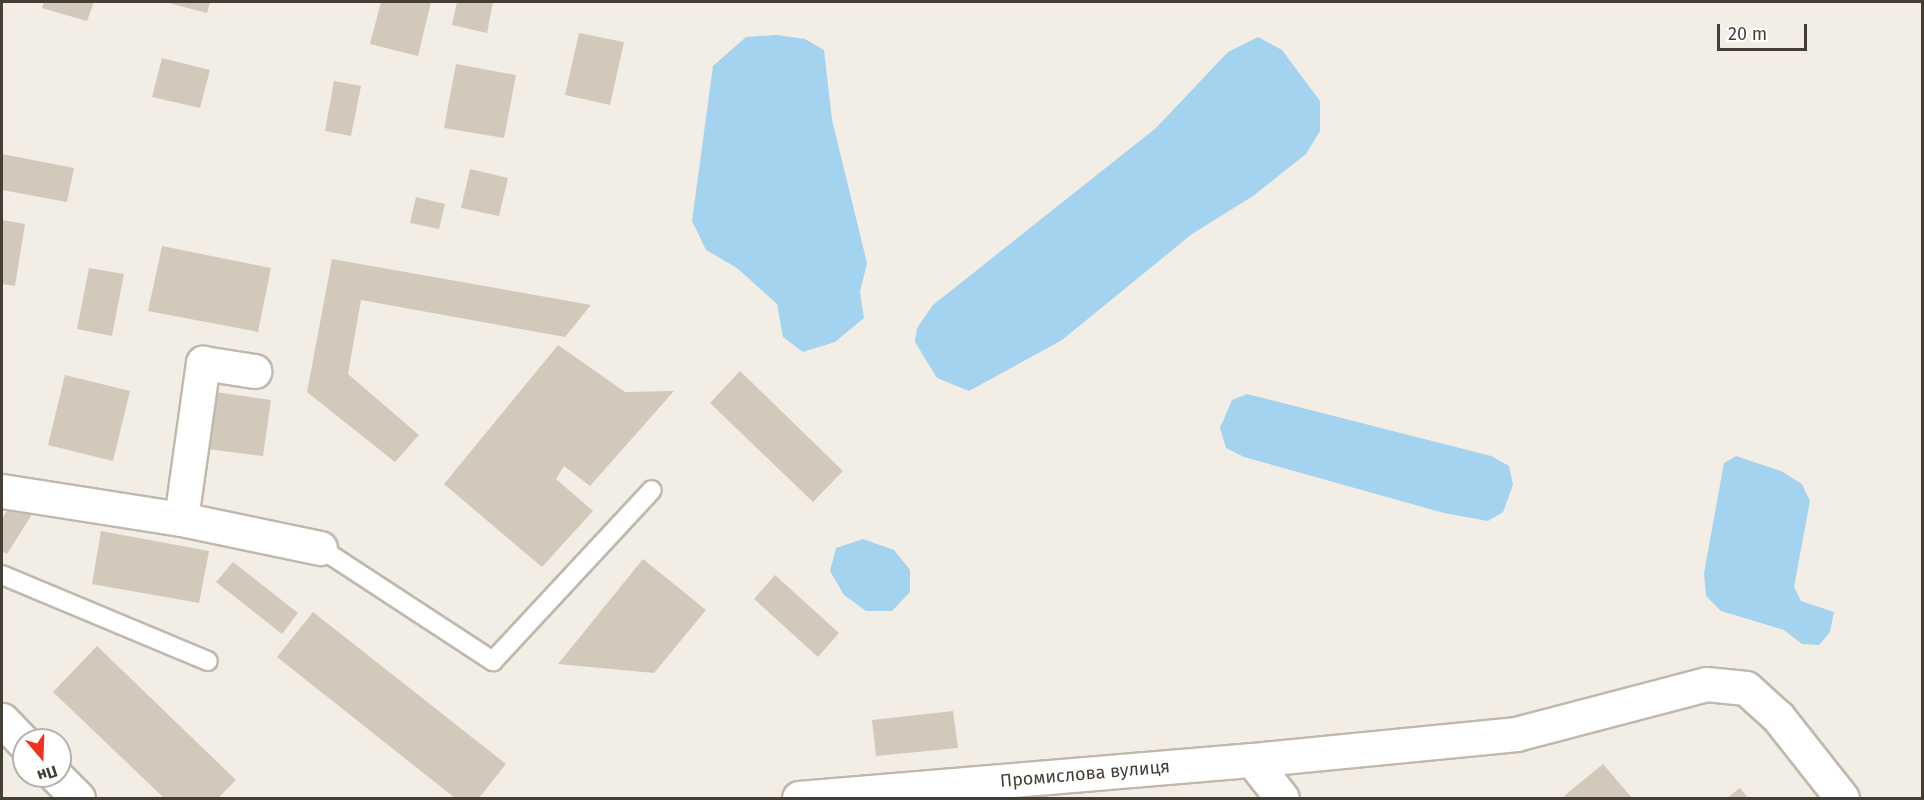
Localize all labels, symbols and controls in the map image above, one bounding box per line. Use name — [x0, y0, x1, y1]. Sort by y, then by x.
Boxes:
scale bar — [1720, 12, 1810, 50]
text: 20 m — [1728, 23, 1767, 45]
north arrow — [12, 728, 72, 788]
street label: Промислова вулиця — [999, 756, 1171, 792]
text: Пн — [35, 761, 60, 786]

